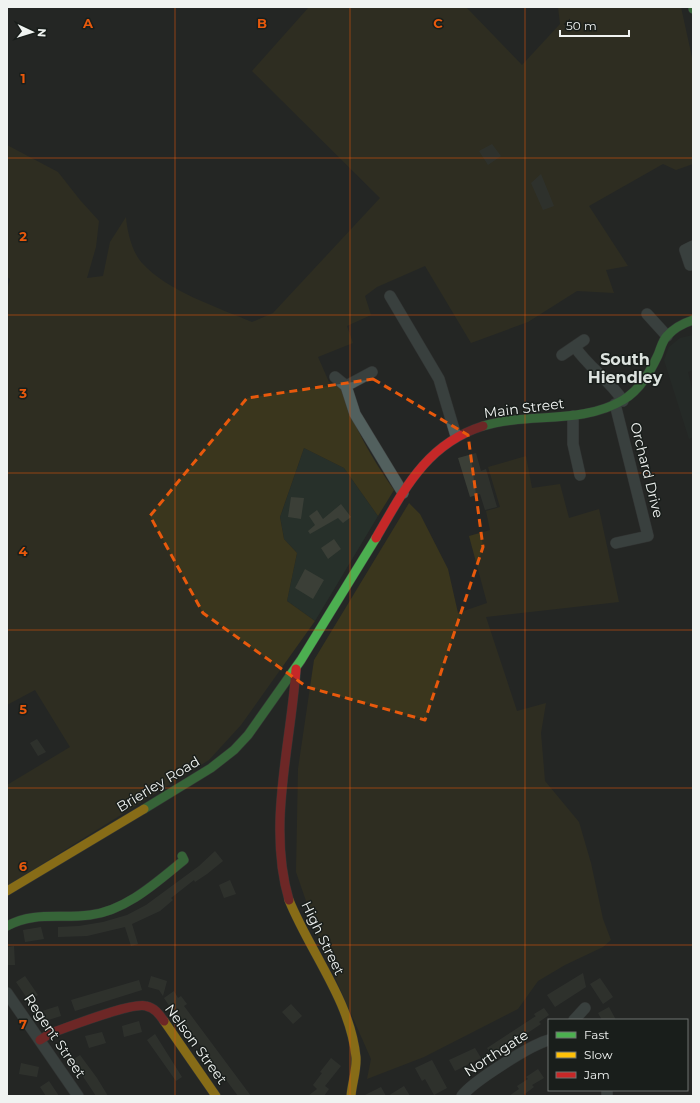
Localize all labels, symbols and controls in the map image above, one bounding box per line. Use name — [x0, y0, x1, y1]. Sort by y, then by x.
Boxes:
north arrow — [12, 12, 52, 52]
scale bar — [560, 12, 629, 38]
text: A — [82, 15, 94, 31]
text: B — [257, 15, 267, 31]
text: C — [433, 15, 443, 31]
text: 50 m — [566, 18, 597, 33]
text: N — [35, 28, 49, 38]
text: 1 — [20, 70, 26, 86]
text: 2 — [19, 228, 27, 244]
district label: South Hiendley — [588, 350, 663, 387]
text: 3 — [18, 385, 27, 401]
street label: Main Street — [483, 394, 566, 422]
street label: Orchard Drive — [626, 420, 668, 520]
text: 4 — [19, 543, 28, 559]
text: 5 — [19, 701, 27, 717]
street label: Brierley Road — [113, 752, 203, 816]
text: 6 — [19, 858, 28, 874]
street label: High Street — [297, 898, 349, 978]
street label: Regent Street — [20, 990, 90, 1082]
street label: Nelson Street — [161, 1000, 231, 1088]
text: 7 — [19, 1016, 27, 1032]
legend — [548, 1019, 688, 1091]
street label: Northgate — [461, 1026, 531, 1080]
text: Fast — [584, 1027, 609, 1042]
text: Slow — [584, 1047, 613, 1062]
text: Jam — [583, 1067, 610, 1082]

